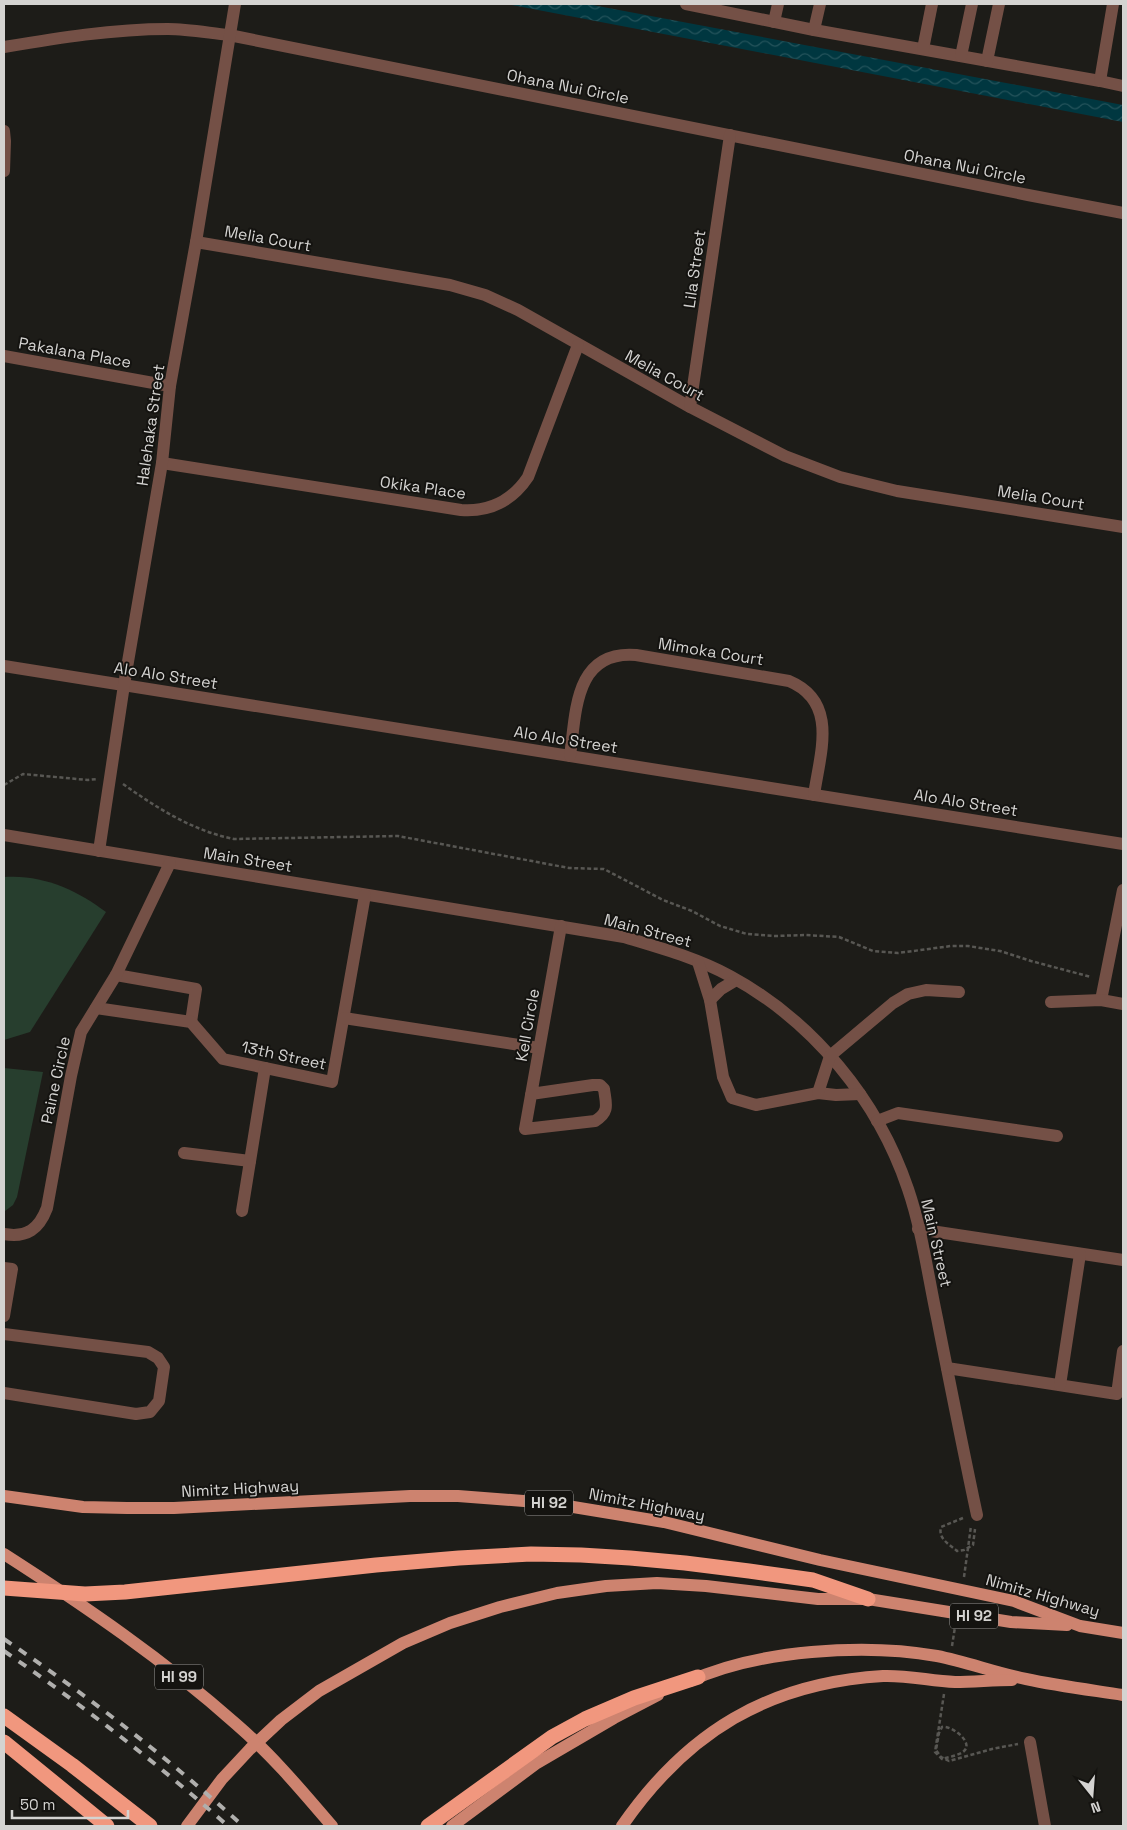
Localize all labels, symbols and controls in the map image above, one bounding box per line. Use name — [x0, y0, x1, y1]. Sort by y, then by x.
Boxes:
street label: Ohana Nui Circle — [505, 64, 631, 109]
street label: Ohana Nui Circle — [902, 144, 1028, 189]
street label: Melia Court — [223, 221, 313, 256]
street label: Lila Street — [679, 229, 710, 310]
street label: Pakalana Place — [17, 332, 133, 373]
street label: Melia Court — [621, 345, 708, 406]
street label: Halehaka Street — [132, 363, 169, 487]
street label: Okika Place — [379, 471, 467, 504]
street label: Melia Court — [996, 480, 1086, 515]
street label: Mimoka Court — [657, 633, 765, 670]
street label: Alo Alo Street — [113, 657, 219, 694]
street label: Alo Alo Street — [513, 721, 619, 758]
street label: Alo Alo Street — [913, 784, 1019, 821]
street label: Main Street — [202, 842, 294, 877]
street label: Main Street — [602, 909, 694, 952]
street label: Kell Circle — [511, 987, 544, 1063]
street label: Paine Circle — [36, 1034, 75, 1126]
street label: 13th Street — [239, 1036, 328, 1075]
street label: Main Street — [916, 1197, 957, 1289]
street label: Nimitz Highway — [181, 1475, 299, 1502]
street label: Nimitz Highway — [587, 1483, 707, 1526]
road number: HI 92 — [525, 1490, 573, 1516]
street label: Nimitz Highway — [983, 1569, 1102, 1622]
road number: HI 92 — [950, 1604, 998, 1628]
road number: HI 99 — [155, 1664, 203, 1690]
north arrow — [1067, 1770, 1117, 1820]
scale bar — [12, 1788, 129, 1820]
text: 50 m — [20, 1795, 55, 1814]
text: N — [1089, 1797, 1103, 1817]

